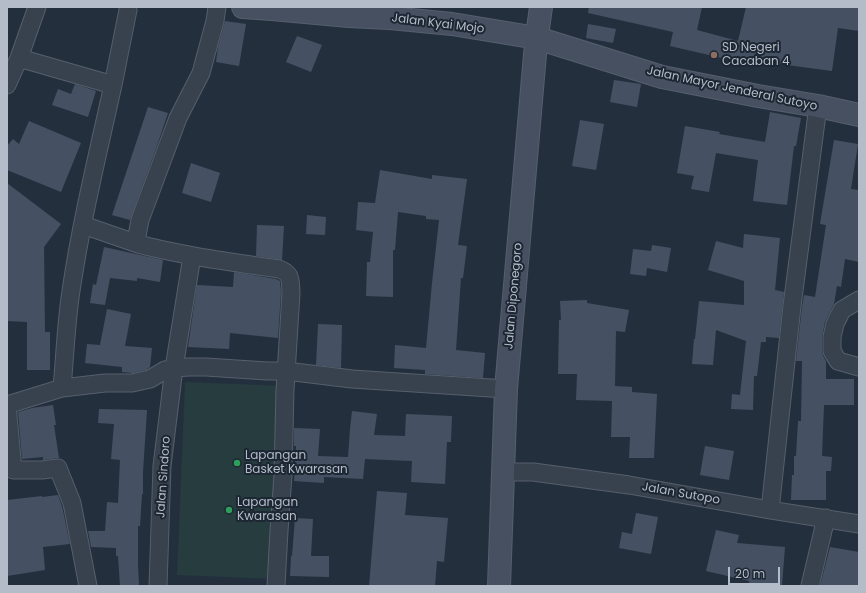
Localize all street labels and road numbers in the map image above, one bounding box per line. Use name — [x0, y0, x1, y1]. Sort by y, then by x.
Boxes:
street label: Jalan Kyai Mojo — [391, 11, 485, 37]
street label: Jalan Mayor Jenderal Sutoyo — [645, 64, 819, 114]
street label: Jalan Diponegoro — [502, 242, 526, 350]
street label: Jalan Sindoro — [154, 436, 174, 518]
street label: Jalan Sutopo — [641, 480, 721, 508]

